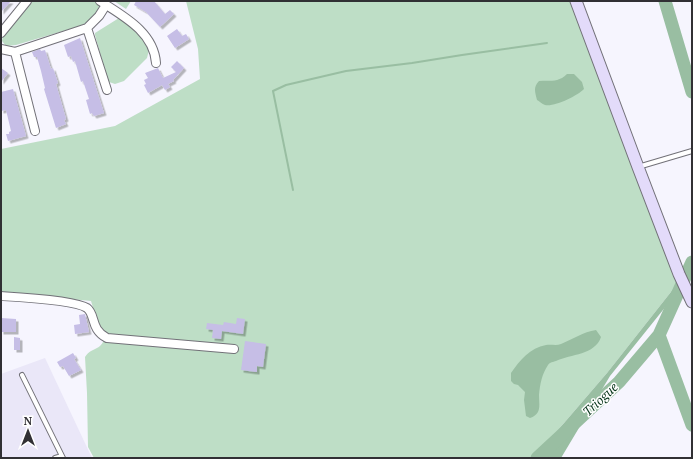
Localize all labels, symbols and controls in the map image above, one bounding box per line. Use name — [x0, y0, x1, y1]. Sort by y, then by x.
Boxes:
water label: Triogue — [578, 378, 622, 420]
north arrow — [8, 411, 48, 451]
text: N — [24, 414, 33, 428]

